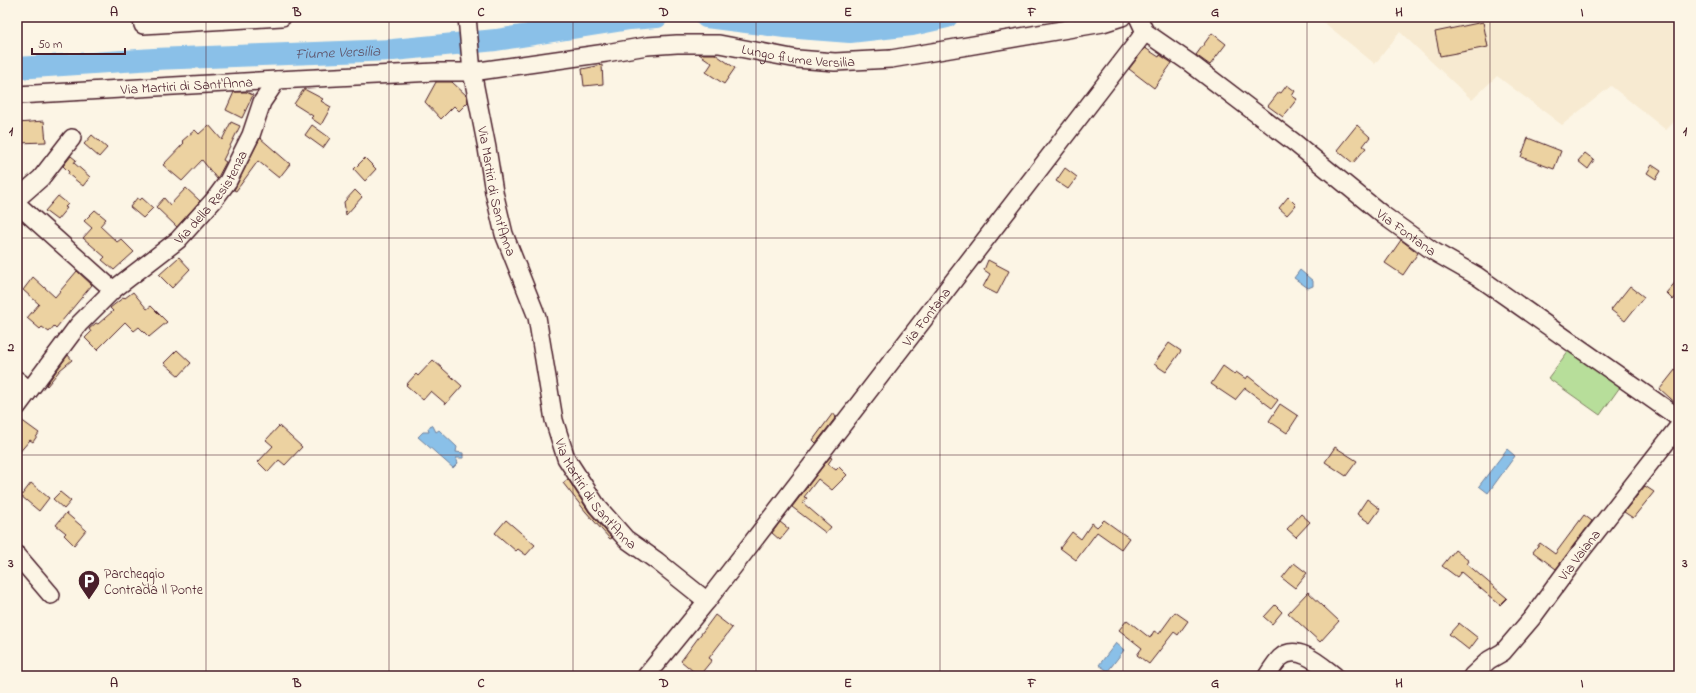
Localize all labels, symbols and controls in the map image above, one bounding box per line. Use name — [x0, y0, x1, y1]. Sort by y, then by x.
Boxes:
text: A — [110, 3, 118, 22]
text: B — [292, 3, 302, 22]
text: C — [477, 3, 485, 22]
text: D — [658, 3, 669, 22]
text: E — [844, 3, 852, 22]
text: F — [1027, 3, 1037, 22]
text: G — [1211, 3, 1219, 22]
text: H — [1395, 3, 1403, 22]
text: I — [1580, 3, 1584, 22]
scale bar — [32, 30, 125, 56]
text: 50 m — [38, 36, 62, 54]
water label: Fiume Versilia — [295, 40, 382, 66]
street label: Lungo fiume Versilia — [740, 40, 856, 74]
street label: Via Martiri di Sant'Anna — [119, 72, 254, 101]
text: 1 — [9, 122, 14, 141]
text: 1 — [1683, 122, 1688, 141]
street label: Via Martiri di Sant'Anna — [471, 124, 521, 260]
street label: Via della Resistenza — [169, 147, 254, 250]
street label: Via Fontana — [1370, 204, 1440, 262]
street label: Via Fontana — [897, 283, 957, 352]
text: 2 — [7, 338, 15, 357]
text: 2 — [1681, 338, 1689, 357]
street label: Via Martiri di Sant'Anna — [548, 435, 640, 555]
street label: Via Vaiana — [1553, 525, 1606, 586]
text: 3 — [7, 554, 14, 573]
text: 3 — [1681, 554, 1688, 573]
place label: Parcheggio Contrada Il Ponte — [104, 564, 204, 601]
parking icon: Parcheggio Contrada Il Ponte — [76, 568, 102, 601]
text: A — [110, 674, 118, 693]
text: B — [292, 674, 302, 693]
text: C — [477, 674, 485, 693]
text: D — [658, 674, 669, 693]
text: E — [844, 674, 852, 693]
text: F — [1027, 674, 1037, 693]
text: G — [1211, 674, 1219, 693]
text: H — [1395, 674, 1403, 693]
text: I — [1580, 674, 1584, 693]

